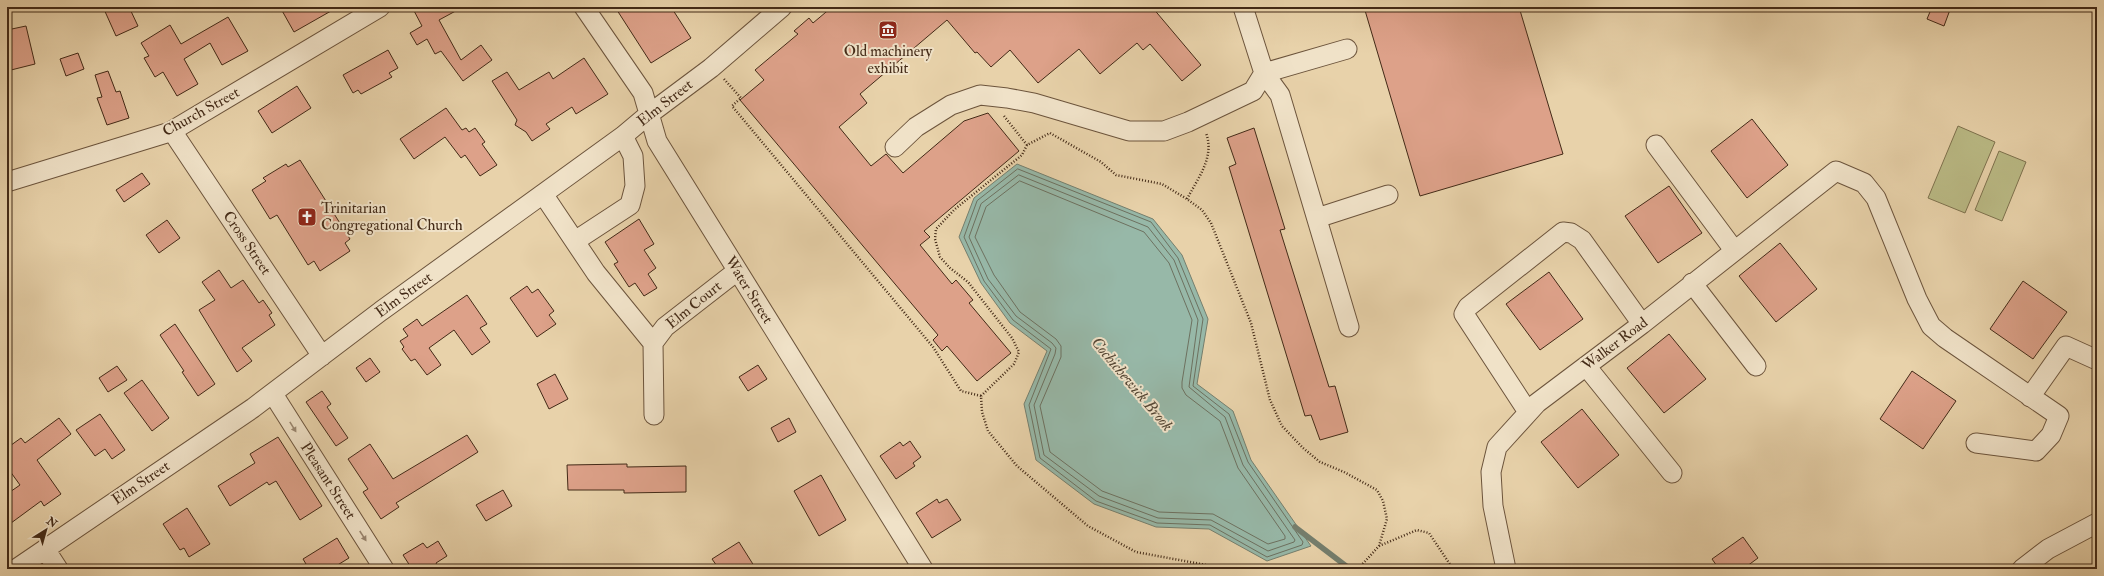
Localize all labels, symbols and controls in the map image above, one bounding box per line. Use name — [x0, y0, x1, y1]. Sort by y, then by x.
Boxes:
museum icon: Old machinery exhibit — [877, 19, 899, 41]
place label: Old machinery exhibit — [844, 42, 933, 78]
street label: Elm Street — [633, 75, 697, 131]
street label: Church Street — [159, 83, 243, 141]
place label: Trinitarian Congregational Church — [321, 199, 463, 235]
church icon: Trinitarian Congregational Church — [296, 206, 318, 228]
street label: Cross Street — [219, 207, 275, 279]
street label: Water Street — [720, 252, 777, 327]
street label: Elm Street — [372, 268, 436, 322]
street label: Elm Court — [662, 277, 726, 333]
street label: Walker Road — [1578, 313, 1652, 375]
water label: Cochichewick Brook — [1087, 333, 1177, 435]
one-way arrow — [290, 421, 297, 433]
street label: Pleasant Street — [296, 439, 360, 523]
street label: Elm Street — [108, 457, 174, 509]
north arrow — [26, 510, 66, 550]
text: N — [43, 514, 60, 531]
one-way arrow — [360, 530, 367, 542]

